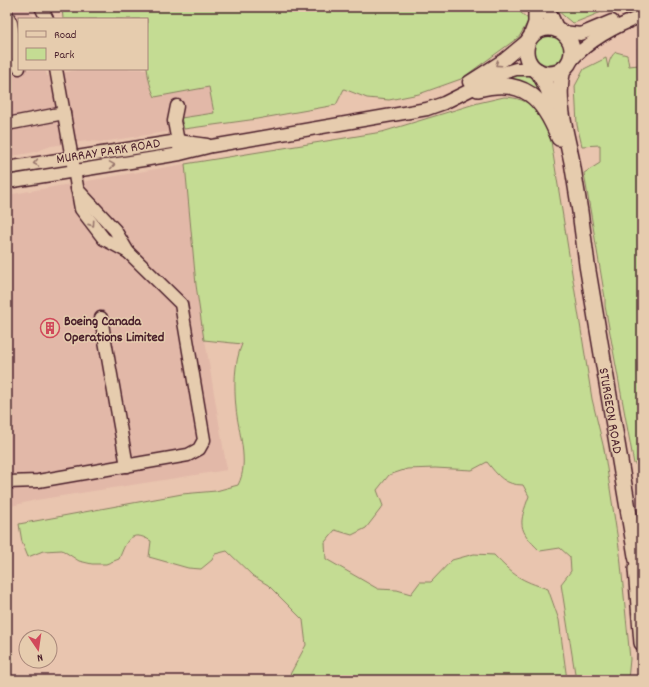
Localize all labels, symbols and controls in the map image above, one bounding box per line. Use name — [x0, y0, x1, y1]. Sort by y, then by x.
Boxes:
legend — [18, 18, 148, 70]
text: Road — [54, 27, 76, 44]
text: Park — [54, 47, 75, 64]
one-way arrow — [495, 59, 502, 67]
street label: MURRAY PARK ROAD — [55, 134, 162, 170]
one-way arrow — [32, 158, 39, 167]
one-way arrow — [109, 161, 115, 170]
one-way arrow — [87, 220, 94, 227]
place label: Boeing Canada Operations Limited — [64, 312, 165, 348]
building icon: Boeing Canada Operations Limited — [39, 317, 61, 339]
street label: STURGEON ROAD — [592, 366, 627, 455]
north arrow — [18, 629, 58, 669]
text: N — [35, 648, 44, 665]

